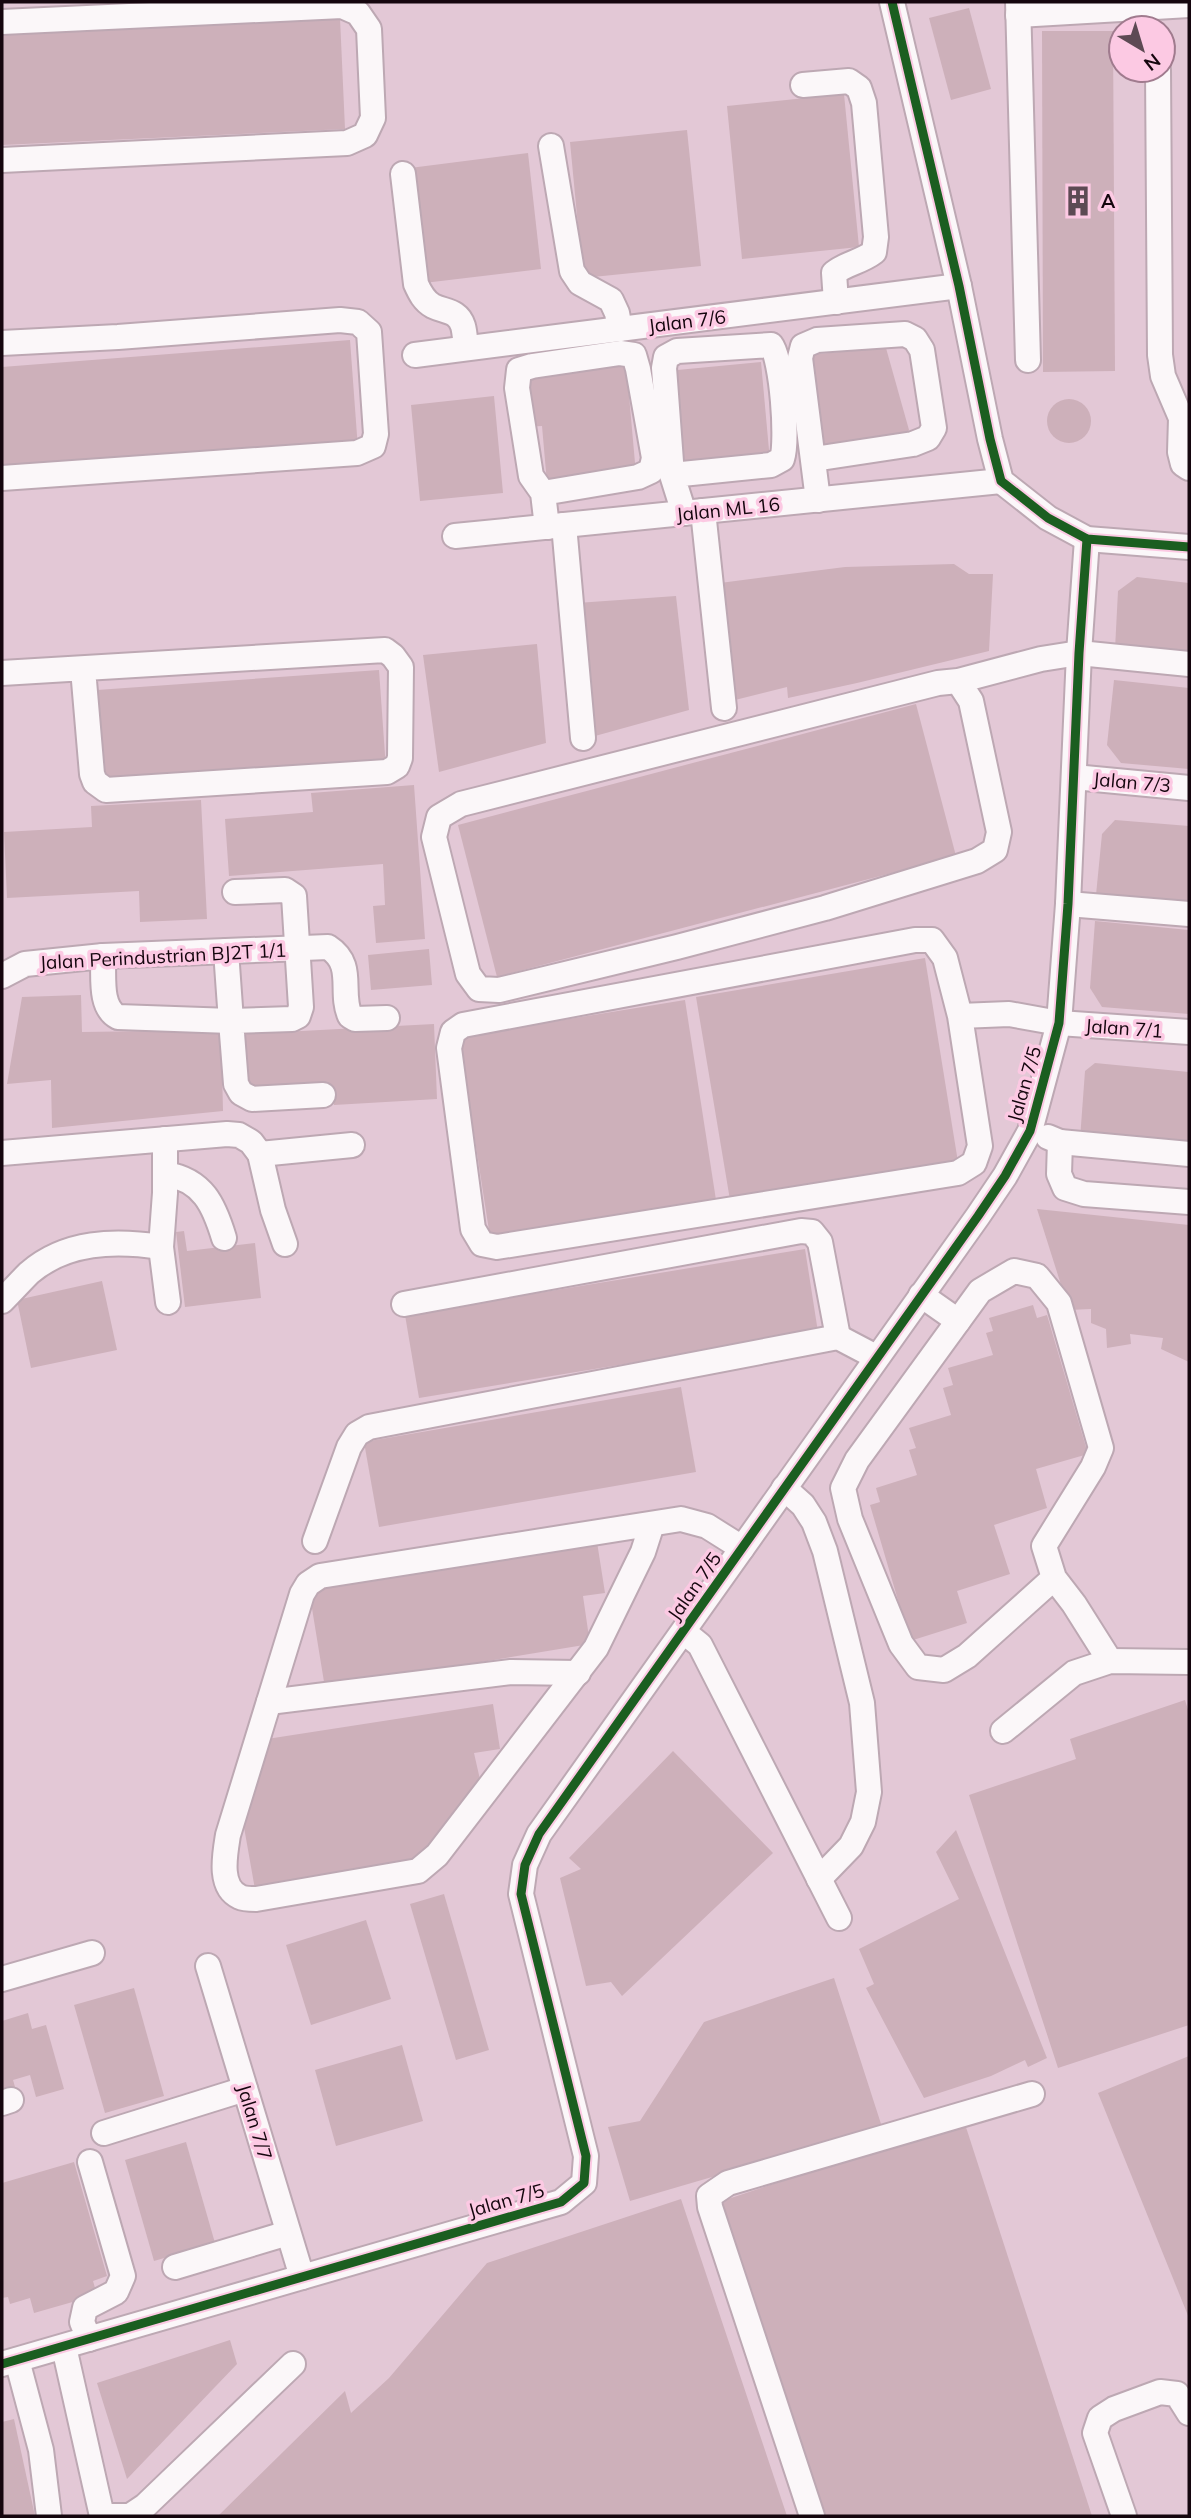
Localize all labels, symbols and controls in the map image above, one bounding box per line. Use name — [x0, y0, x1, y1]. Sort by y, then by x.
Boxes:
north arrow — [1107, 14, 1177, 84]
text: N — [1139, 49, 1166, 76]
building icon: A — [1061, 184, 1095, 218]
place label: A — [1101, 189, 1116, 213]
street label: Jalan 7/6 — [647, 304, 727, 338]
street label: Jalan ML 16 — [675, 492, 781, 526]
street label: Jalan 7/3 — [1092, 767, 1172, 797]
street label: Jalan Perindustrian BJ2T 1/1 — [39, 938, 287, 974]
street label: Jalan 7/1 — [1084, 1013, 1164, 1043]
street label: Jalan 7/5 — [1002, 1043, 1046, 1125]
street label: Jalan 7/5 — [662, 1547, 726, 1625]
street label: Jalan 7/7 — [232, 2081, 278, 2163]
street label: Jalan 7/5 — [465, 2178, 547, 2222]

